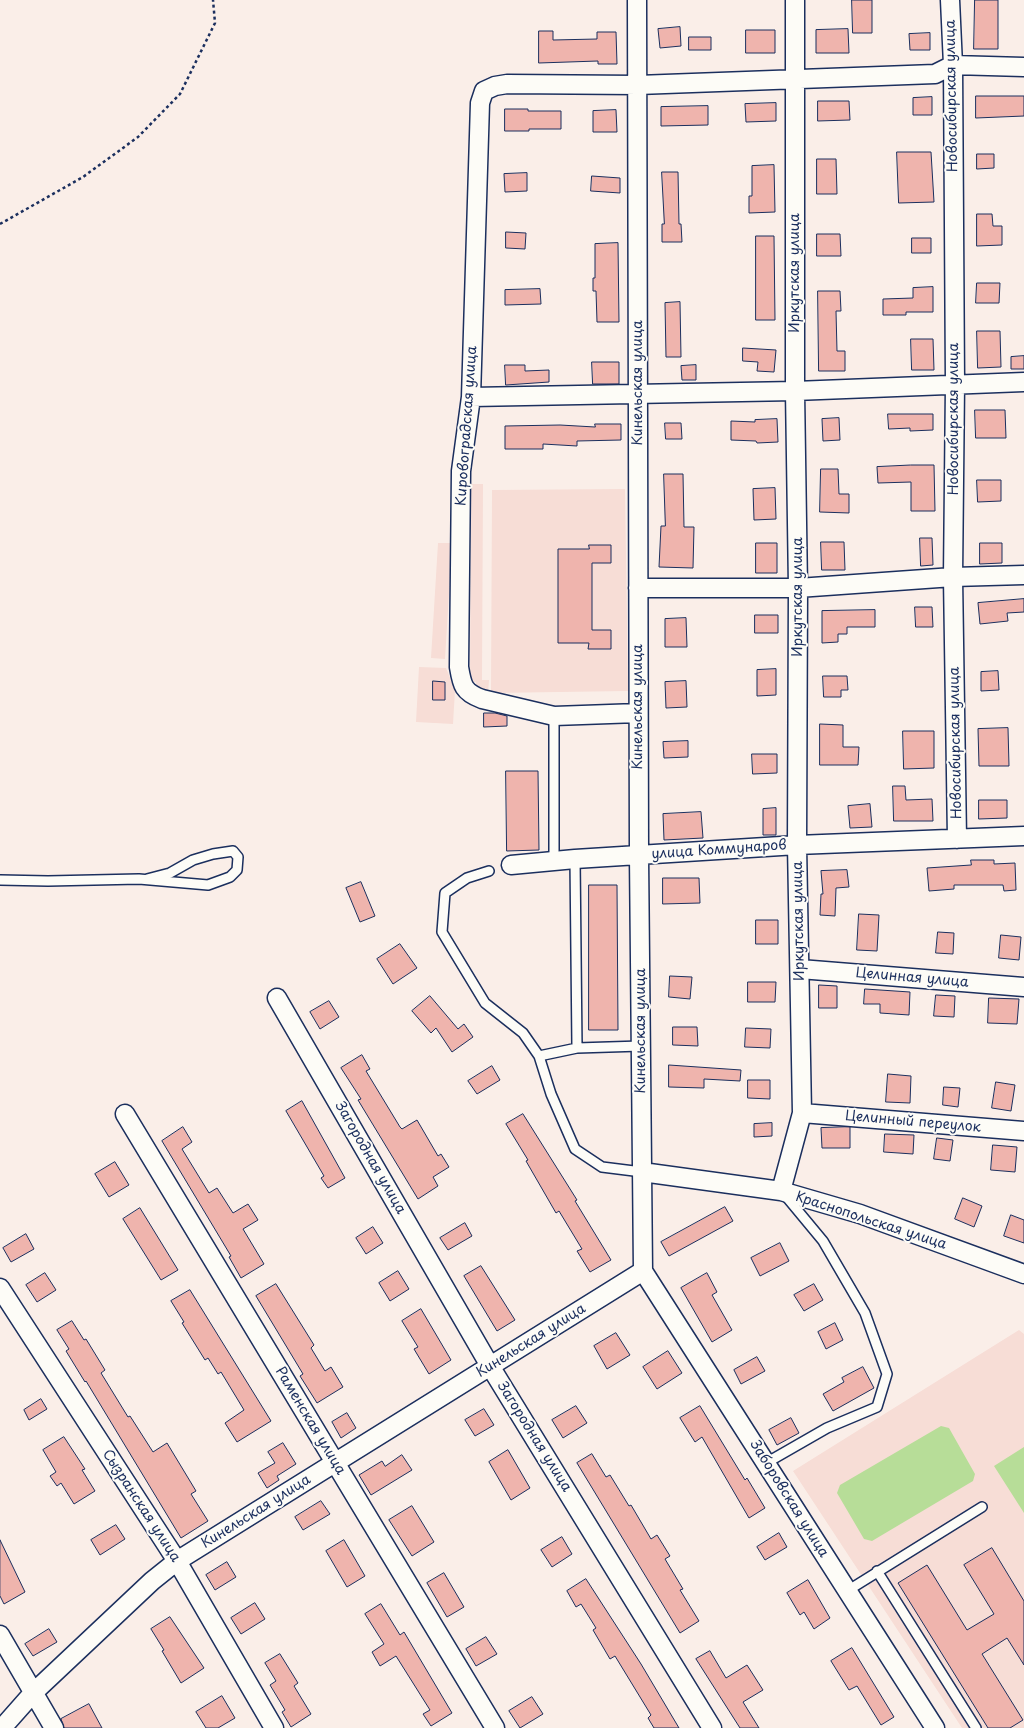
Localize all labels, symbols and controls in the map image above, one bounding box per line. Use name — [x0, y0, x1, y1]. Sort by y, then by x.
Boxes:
street label: Новосибирская улица — [942, 20, 962, 172]
street label: Иркутская улица — [787, 213, 803, 333]
street label: Кинельская улица — [630, 320, 646, 446]
street label: Новосибирская улица — [946, 343, 962, 495]
street label: Кировоградская улица — [453, 345, 481, 507]
street label: Иркутская улица — [790, 537, 806, 657]
street label: Кинельская улица — [630, 644, 646, 770]
street label: Новосибирская улица — [946, 667, 966, 819]
street label: улица Коммунаров — [651, 837, 787, 863]
street label: Иркутская улица — [790, 861, 808, 981]
street label: Целинная улица — [855, 965, 969, 991]
street label: Кинельская улица — [633, 968, 649, 1094]
street label: Загородная улица — [331, 1099, 409, 1217]
street label: Целинный переулок — [844, 1108, 982, 1136]
street label: Краснопольская улица — [793, 1189, 949, 1253]
street label: Кинельская улица — [473, 1301, 589, 1381]
street label: Раменская улица — [271, 1364, 349, 1478]
street label: Загородная улица — [493, 1379, 575, 1495]
street label: Заборовская улица — [746, 1437, 832, 1561]
street label: Сызранская улица — [98, 1447, 184, 1565]
street label: Кинельская улица — [198, 1472, 314, 1552]

